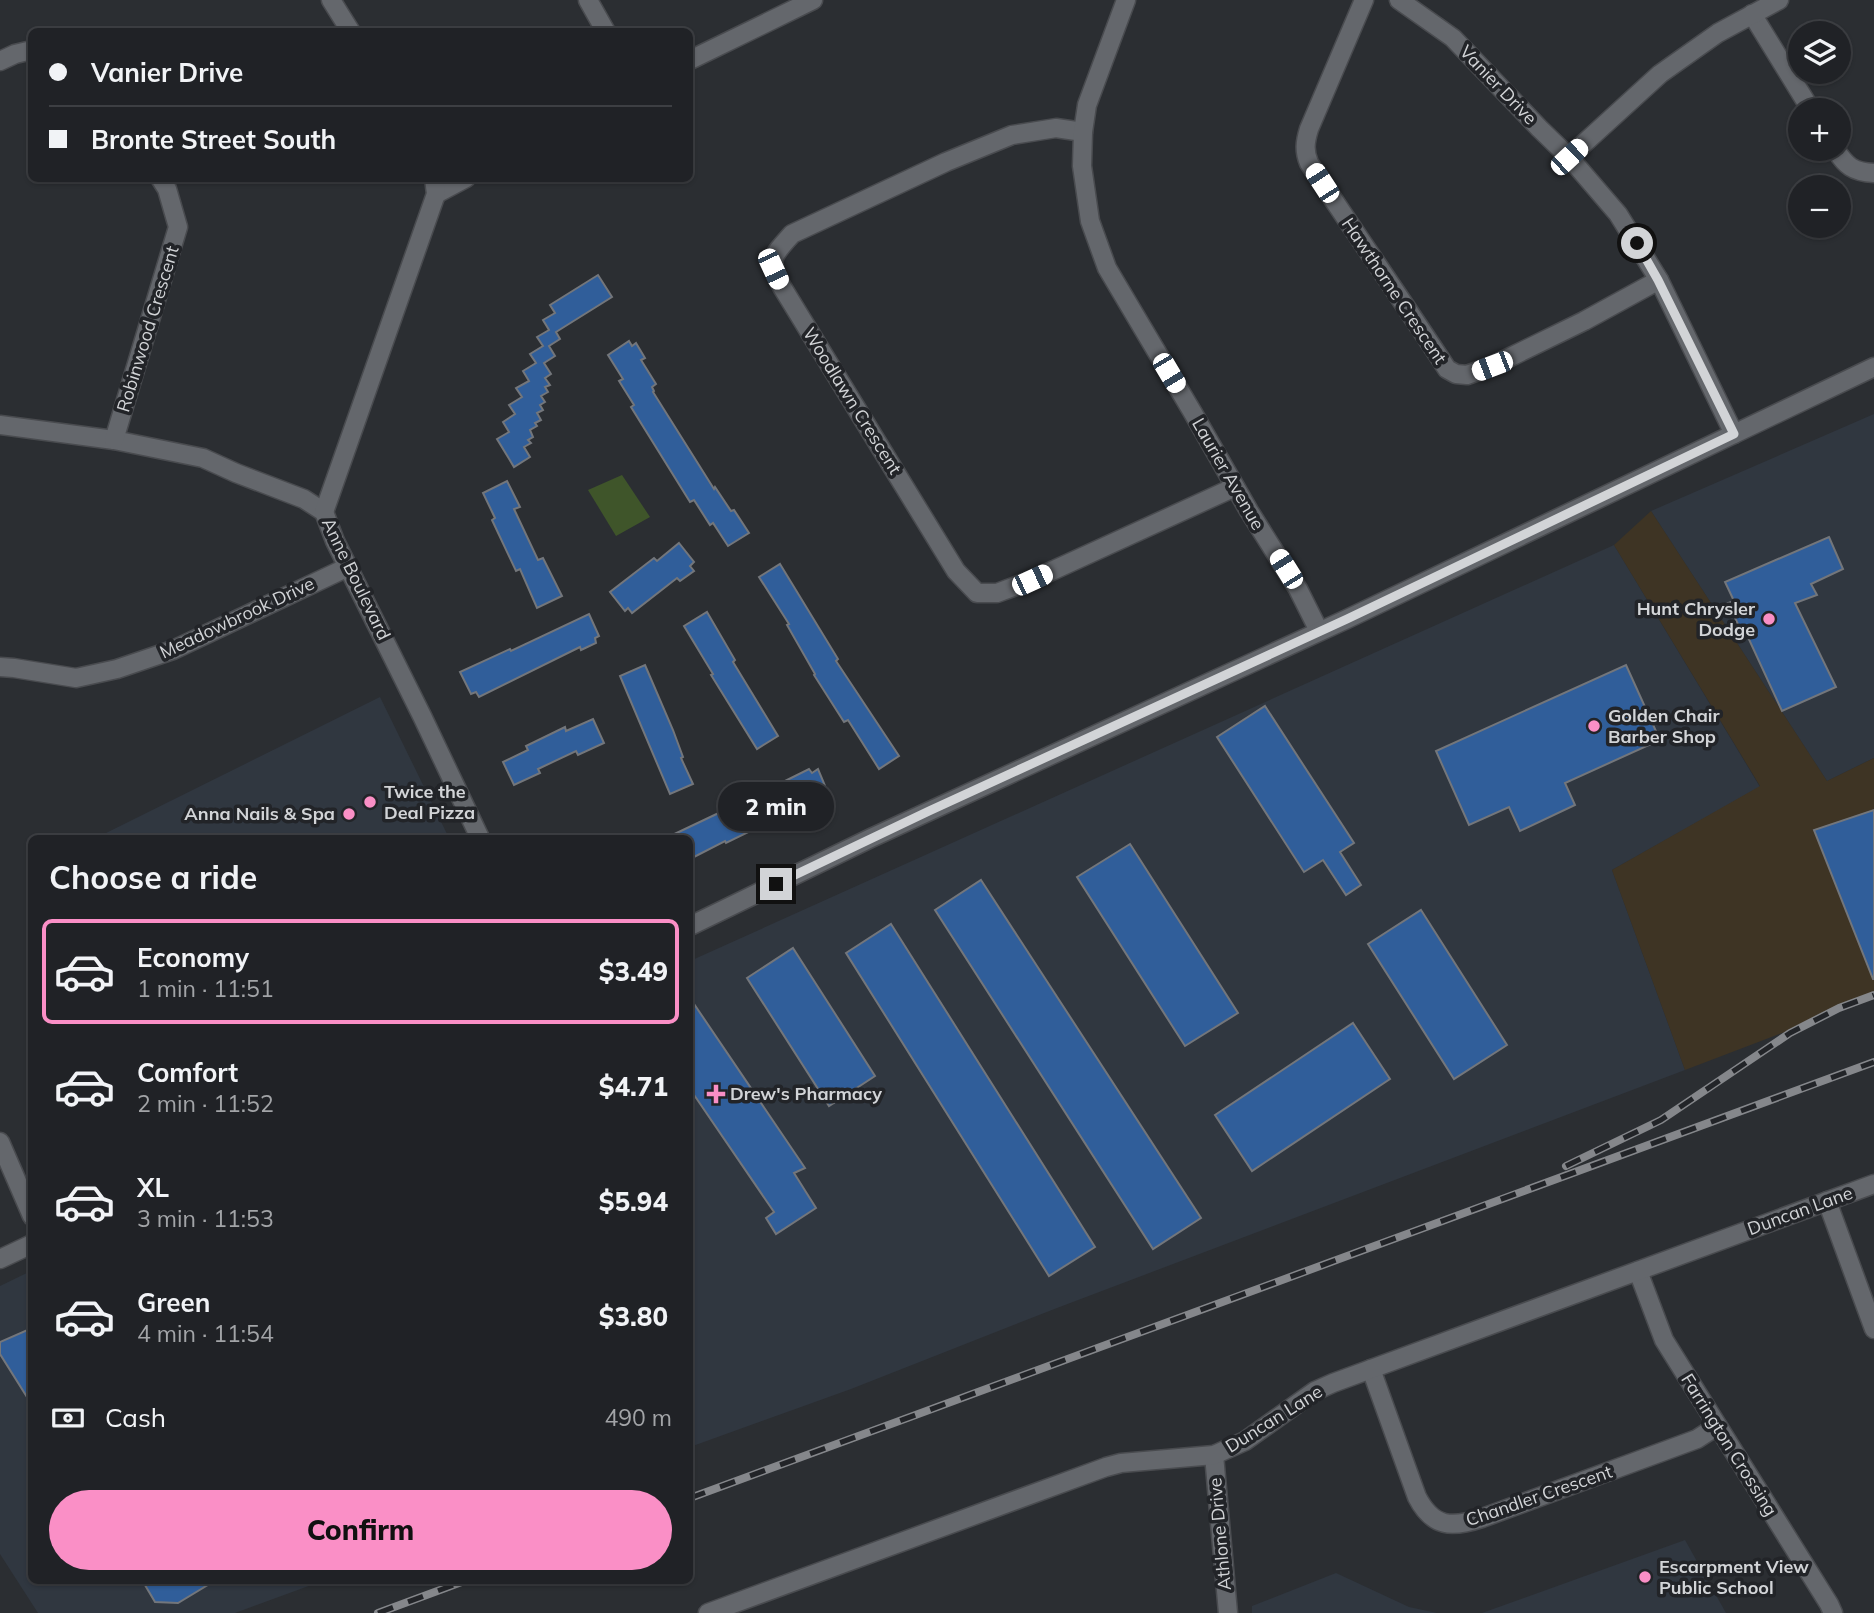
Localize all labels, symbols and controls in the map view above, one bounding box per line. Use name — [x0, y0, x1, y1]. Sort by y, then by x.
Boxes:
map controls — [1788, 21, 1851, 238]
button: layers — [1788, 21, 1851, 84]
street label: Vanier Drive — [1455, 40, 1542, 129]
text: Vanier Drive — [91, 56, 243, 89]
button: + — [1788, 98, 1851, 161]
text: Bronte Street South — [91, 123, 336, 156]
car — [1547, 135, 1592, 179]
car — [1302, 160, 1343, 206]
button: − — [1788, 175, 1851, 238]
street label: Hawthorne Crescent — [1337, 213, 1452, 368]
route start — [1621, 227, 1653, 259]
street label: Robinwood Crescent — [111, 243, 184, 415]
car — [755, 246, 792, 292]
street label: Woodlawn Crescent — [798, 323, 907, 479]
car — [1469, 349, 1516, 383]
car — [1150, 350, 1189, 396]
street label: Laurier Avenue — [1187, 414, 1270, 534]
street label: Anne Boulevard — [317, 514, 396, 644]
car — [1266, 546, 1307, 592]
car — [1009, 562, 1056, 598]
street label: Meadowbrook Drive — [156, 572, 318, 663]
place label: Hunt Chrysler Dodge — [1637, 597, 1756, 641]
marker: Hunt Chrysler Dodge — [1761, 611, 1777, 627]
place label: Golden Chair Barber Shop — [1608, 704, 1721, 748]
marker: Golden Chair Barber Shop — [1586, 718, 1602, 734]
place label: Twice the Deal Pizza — [384, 780, 475, 824]
callout: 2 min — [718, 782, 834, 832]
text: 2 min — [745, 792, 807, 821]
marker: Twice the Deal Pizza — [362, 794, 378, 810]
place label: Anna Nails & Spa — [184, 802, 335, 825]
marker: Anna Nails & Spa — [341, 806, 357, 822]
text: Choose a ride — [49, 857, 257, 897]
route end — [760, 868, 792, 900]
icon: car — [53, 940, 116, 1003]
text: Economy — [137, 941, 249, 974]
text: $3.49 — [599, 955, 668, 988]
text: 1 min · 11:51 — [137, 974, 274, 1003]
icon: car — [53, 1055, 116, 1118]
text: Comfort — [137, 1056, 238, 1089]
text: $4.71 — [599, 1070, 668, 1103]
place label: Drew's Pharmacy — [730, 1082, 882, 1105]
marker: Drew's Pharmacy — [708, 1086, 724, 1102]
text: 2 min · 11:52 — [137, 1089, 274, 1118]
icon: car — [53, 1170, 116, 1233]
text: XL — [137, 1171, 169, 1204]
street label: Duncan Lane — [1744, 1181, 1856, 1240]
text: $5.94 — [599, 1185, 668, 1218]
text: 3 min · 11:53 — [137, 1204, 274, 1233]
icon: car — [53, 1285, 116, 1348]
text: Green — [137, 1286, 210, 1319]
text: $3.80 — [599, 1300, 668, 1333]
text: 4 min · 11:54 — [137, 1319, 274, 1348]
street label: Farrington Crossing — [1676, 1369, 1783, 1520]
street label: Duncan Lane — [1221, 1380, 1327, 1458]
icon: cash — [49, 1399, 87, 1437]
text: Cash — [105, 1401, 166, 1434]
text: 490 m — [604, 1403, 672, 1432]
street label: Chandler Crescent — [1463, 1460, 1615, 1531]
street label: Athlone Drive — [1203, 1477, 1236, 1591]
button: Confirm — [49, 1490, 672, 1570]
place label: Escarpment View Public School — [1659, 1555, 1809, 1599]
marker: Escarpment View Public School — [1637, 1569, 1653, 1585]

